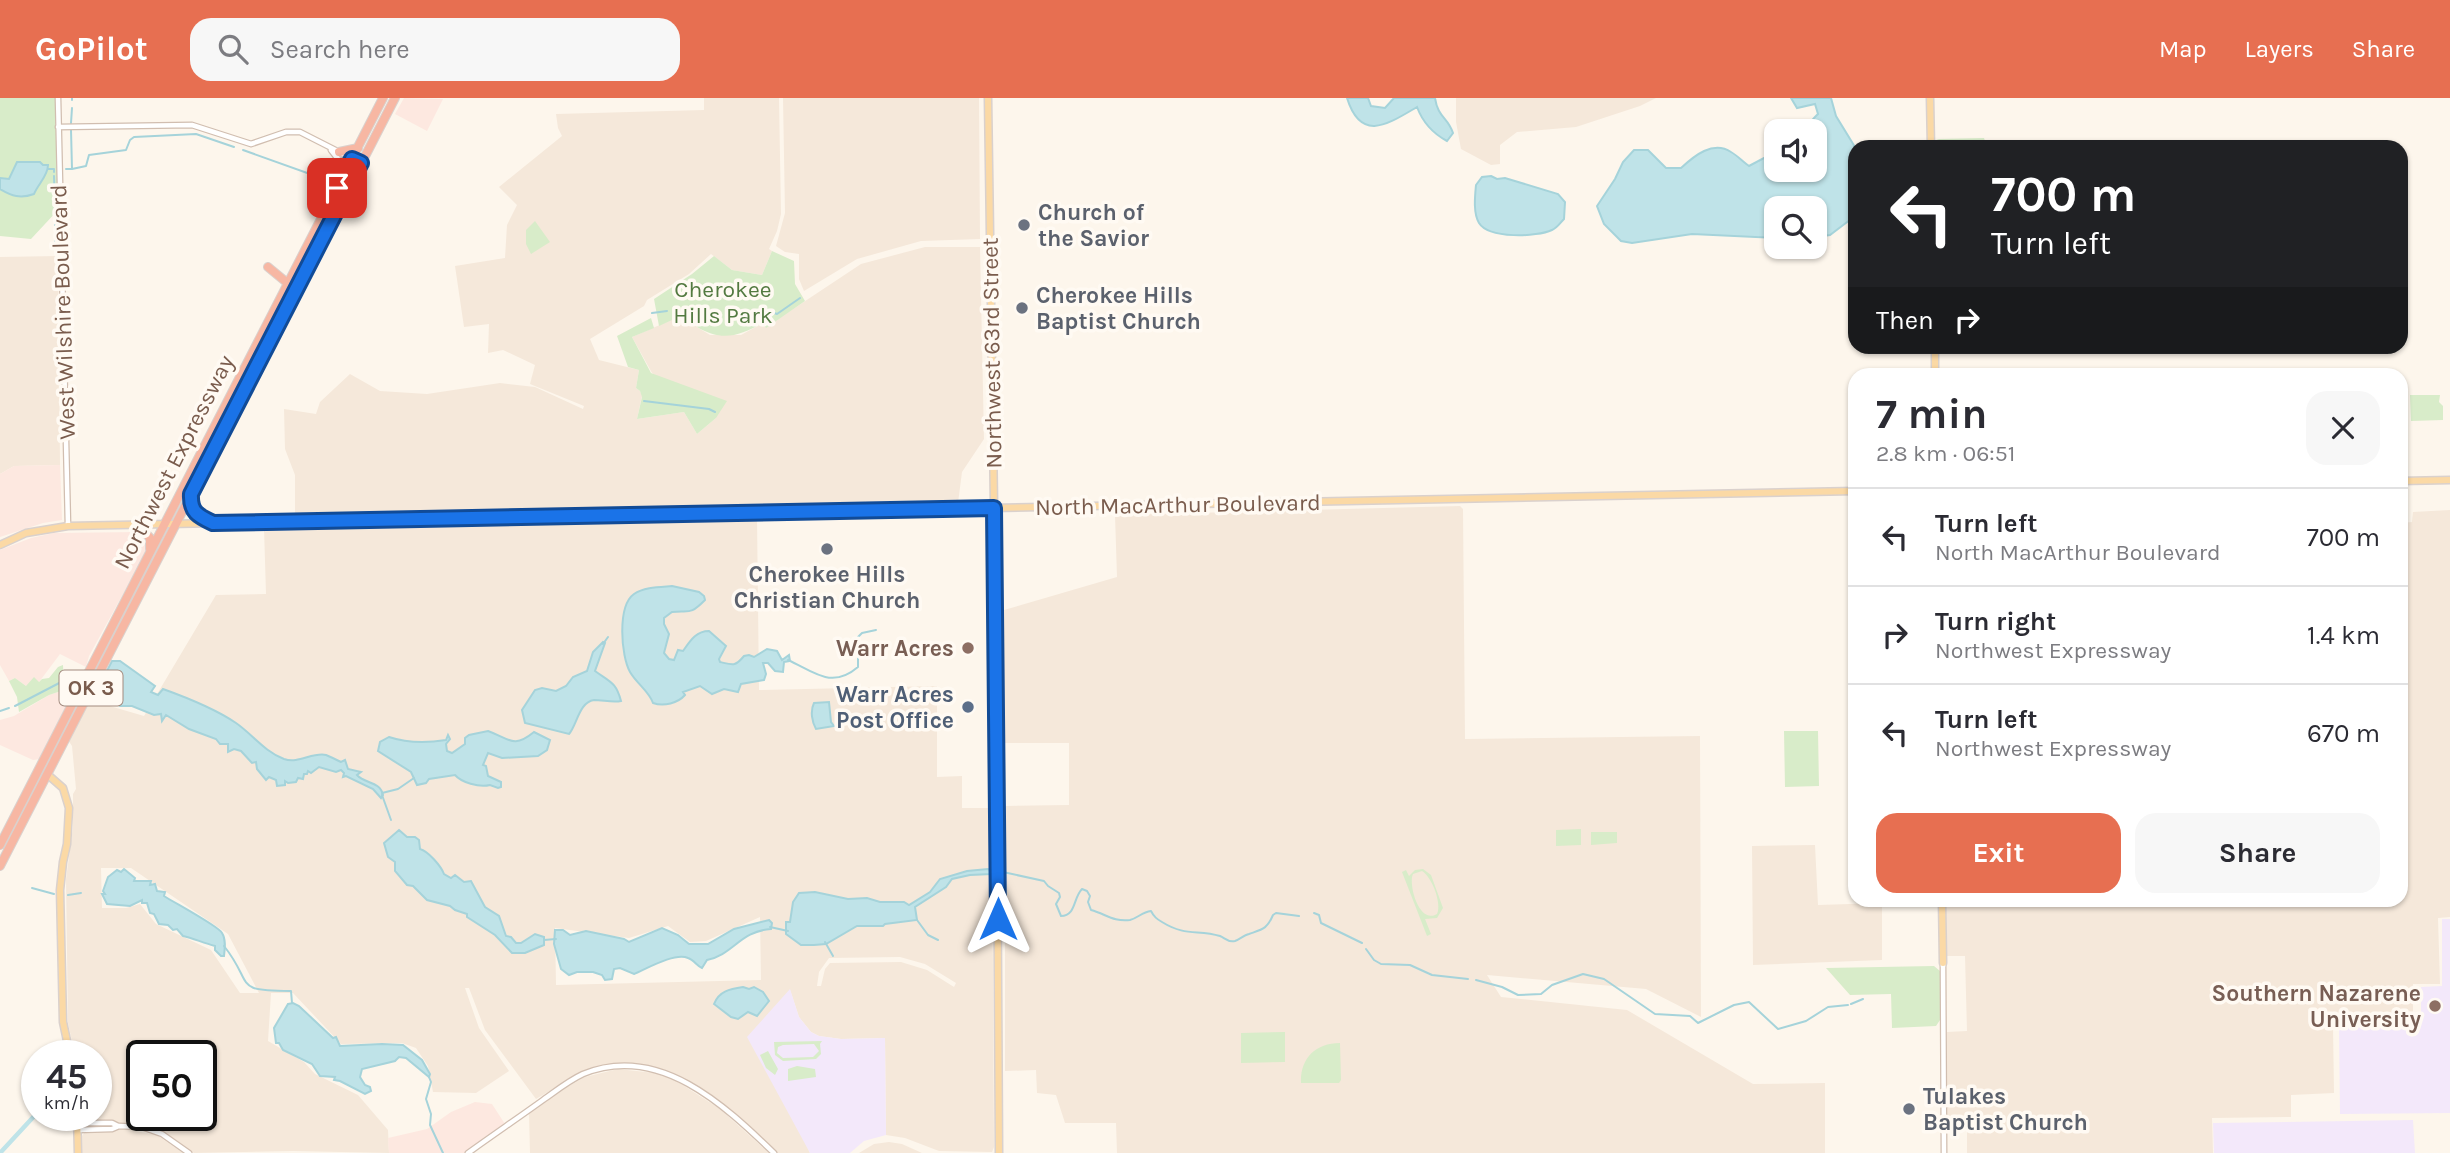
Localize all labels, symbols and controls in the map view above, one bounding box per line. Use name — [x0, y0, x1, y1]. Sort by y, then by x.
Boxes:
search box — [190, 18, 680, 81]
text: GoPilot — [35, 30, 148, 68]
icon: search — [214, 30, 252, 68]
text: Search here — [270, 34, 410, 65]
text: Map — [2159, 35, 2207, 63]
text: Layers — [2245, 35, 2314, 63]
text: Share — [2352, 35, 2415, 63]
map controls — [1764, 119, 1827, 259]
button: sound — [1764, 119, 1827, 182]
pin — [307, 158, 367, 218]
text: 700 m — [1991, 166, 2136, 223]
icon: left — [1876, 168, 1967, 259]
icon: arrive — [318, 169, 356, 207]
street label: West Wilshire Boulevard — [45, 184, 81, 440]
button: search — [1764, 196, 1827, 259]
place label: Church of the Savior — [1038, 199, 1149, 252]
marker: Church of the Savior — [1016, 217, 1032, 233]
text: Turn left — [1991, 225, 2111, 262]
street label: Northwest 63rd Street — [976, 237, 1008, 469]
park label: Cherokee Hills Park — [673, 276, 773, 329]
place label: Cherokee Hills Baptist Church — [1036, 282, 1201, 335]
marker: Cherokee Hills Baptist Church — [1014, 300, 1030, 316]
icon: right — [1948, 301, 1986, 339]
text: Then — [1876, 305, 1934, 336]
street label: Northwest Expressway — [108, 350, 240, 573]
text: 7 min — [1876, 389, 1987, 439]
button: close — [2306, 391, 2380, 465]
text: 2.8 km · 06:51 — [1876, 440, 2015, 467]
street label: North MacArthur Boulevard — [1035, 489, 1321, 521]
text: Turn left — [1935, 508, 2037, 539]
icon: left — [1876, 518, 1914, 556]
text: 700 m — [2306, 522, 2380, 553]
text: North MacArthur Boulevard — [1935, 539, 2221, 566]
marker: Cherokee Hills Christian Church — [819, 541, 835, 557]
place label: Cherokee Hills Christian Church — [734, 561, 920, 614]
text: Turn right — [1935, 606, 2056, 637]
icon: right — [1876, 616, 1914, 654]
text: 1.4 km — [2307, 620, 2380, 651]
place label: Warr Acres — [836, 635, 954, 662]
text: Northwest Expressway — [1935, 637, 2171, 664]
marker: Warr Acres — [960, 640, 976, 656]
road number: OK 3 — [60, 670, 122, 706]
place label: Warr Acres Post Office — [836, 681, 954, 734]
marker: Warr Acres Post Office — [960, 699, 976, 715]
text: Turn left — [1935, 704, 2037, 735]
icon: left — [1876, 714, 1914, 752]
text: 670 m — [2307, 718, 2380, 749]
text: Northwest Expressway — [1935, 735, 2171, 762]
button: Exit — [1876, 813, 2121, 893]
button: Share — [2135, 813, 2380, 893]
position arrow — [961, 882, 1035, 956]
place label: Southern Nazarene University — [2212, 980, 2421, 1033]
marker: Southern Nazarene University — [2427, 998, 2443, 1014]
speed limit sign: 50 — [126, 1040, 217, 1131]
text: 45 — [46, 1056, 87, 1097]
place label: Tulakes Baptist Church — [1923, 1083, 2088, 1136]
text: km/h — [44, 1092, 89, 1114]
marker: Tulakes Baptist Church — [1901, 1101, 1917, 1117]

